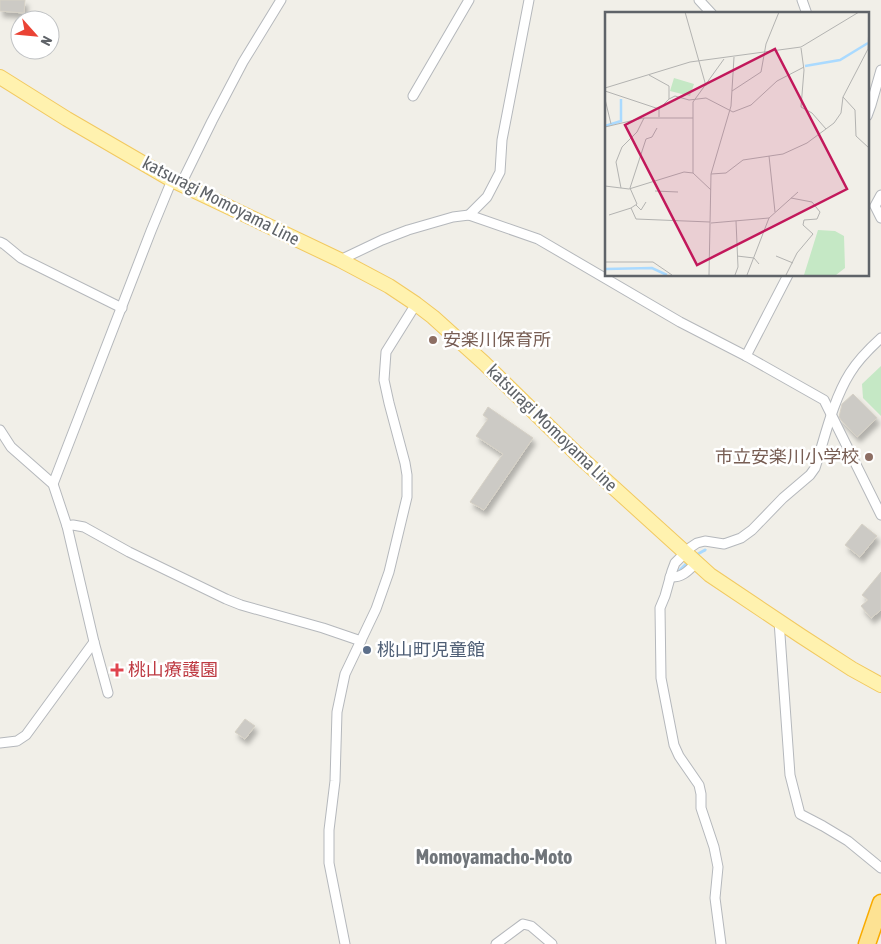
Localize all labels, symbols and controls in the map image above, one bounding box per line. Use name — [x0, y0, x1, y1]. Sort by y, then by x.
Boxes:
north arrow — [10, 10, 60, 60]
inset map — [605, 12, 868, 276]
text: N — [38, 34, 56, 48]
street label: katsuragi Momoyama Line — [139, 152, 303, 249]
place label: 安楽川保育所 — [443, 329, 551, 350]
marker: 安楽川保育所 — [427, 334, 439, 346]
street label: katsuragi Momoyama Line — [483, 360, 622, 495]
place label: 市立安楽川小学校 — [715, 446, 859, 467]
marker: 市立安楽川小学校 — [863, 451, 875, 463]
place label: 桃山町児童館 — [377, 639, 485, 660]
marker: 桃山町児童館 — [361, 644, 373, 656]
place label: 桃山療護園 — [128, 659, 218, 680]
marker: 桃山療護園 — [110, 663, 124, 677]
district label: Momoyamacho-Moto — [416, 845, 572, 868]

